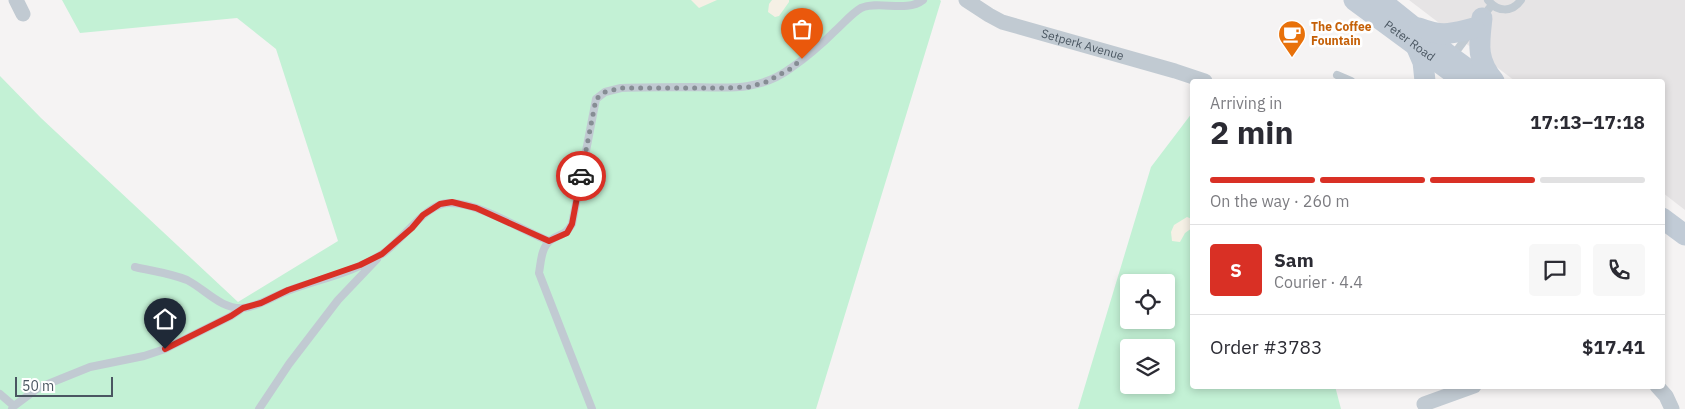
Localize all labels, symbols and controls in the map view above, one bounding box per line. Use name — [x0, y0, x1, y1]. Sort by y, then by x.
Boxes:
pin — [781, 8, 823, 59]
icon: bag — [788, 15, 816, 43]
street label: Peter Road — [1382, 17, 1438, 64]
cafe icon: The Coffee Fountain — [1277, 19, 1307, 58]
place label: The Coffee Fountain — [1311, 19, 1372, 48]
street label: Setperk Avenue — [1040, 26, 1126, 63]
text: Arriving in — [1210, 93, 1282, 113]
text: 17:13–17:18 — [1530, 110, 1645, 134]
text: 2 min — [1210, 111, 1294, 153]
courier — [556, 151, 606, 201]
icon: car — [567, 162, 595, 190]
text: On the way · 260 m — [1210, 191, 1349, 211]
button: chat — [1529, 244, 1581, 296]
button: phone — [1593, 244, 1645, 296]
text: Sam — [1274, 248, 1314, 272]
text: S — [1230, 258, 1242, 282]
text: Courier · 4.4 — [1274, 272, 1363, 292]
map controls — [1120, 274, 1175, 394]
button: locate — [1120, 274, 1175, 329]
pin — [144, 298, 186, 349]
icon: home — [151, 305, 179, 333]
text: Order #3783 — [1210, 335, 1322, 359]
text: $17.41 — [1582, 335, 1645, 359]
button: layers — [1120, 339, 1175, 394]
scale bar — [15, 374, 112, 397]
text: 50 m — [22, 377, 54, 395]

